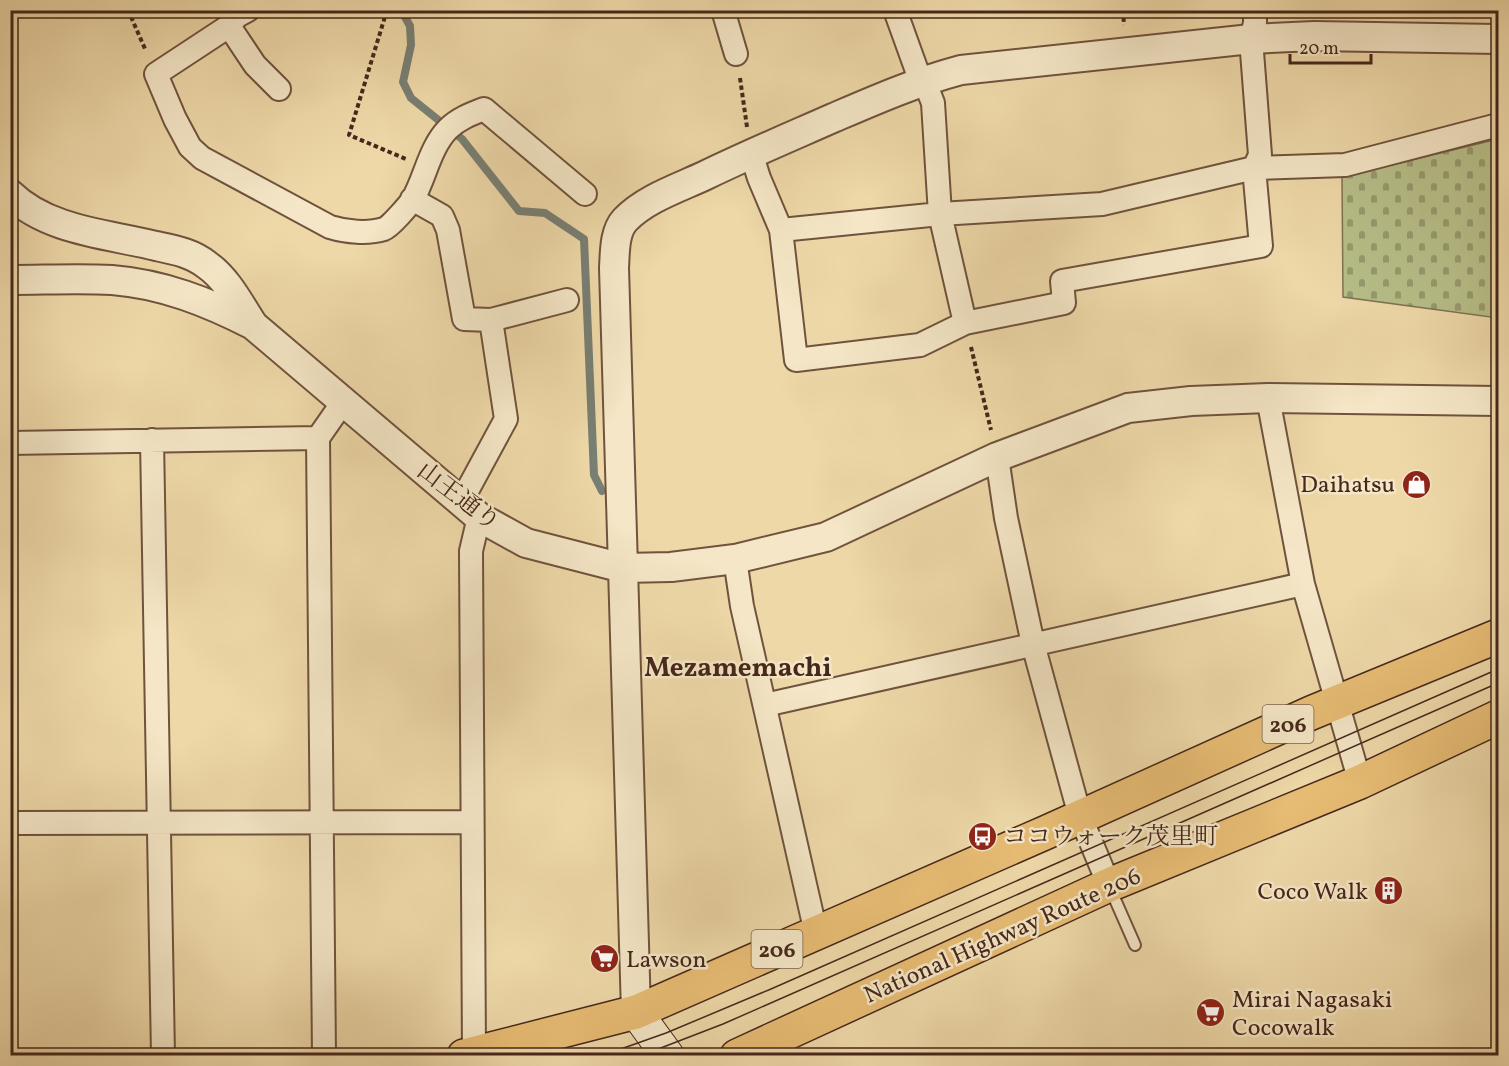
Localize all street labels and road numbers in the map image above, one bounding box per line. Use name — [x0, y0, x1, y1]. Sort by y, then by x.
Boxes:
street label: 山王通り — [409, 455, 506, 540]
road number: 206 — [1262, 705, 1314, 743]
street label: National Highway Route 206 — [859, 860, 1147, 1013]
road number: 206 — [752, 930, 802, 968]

